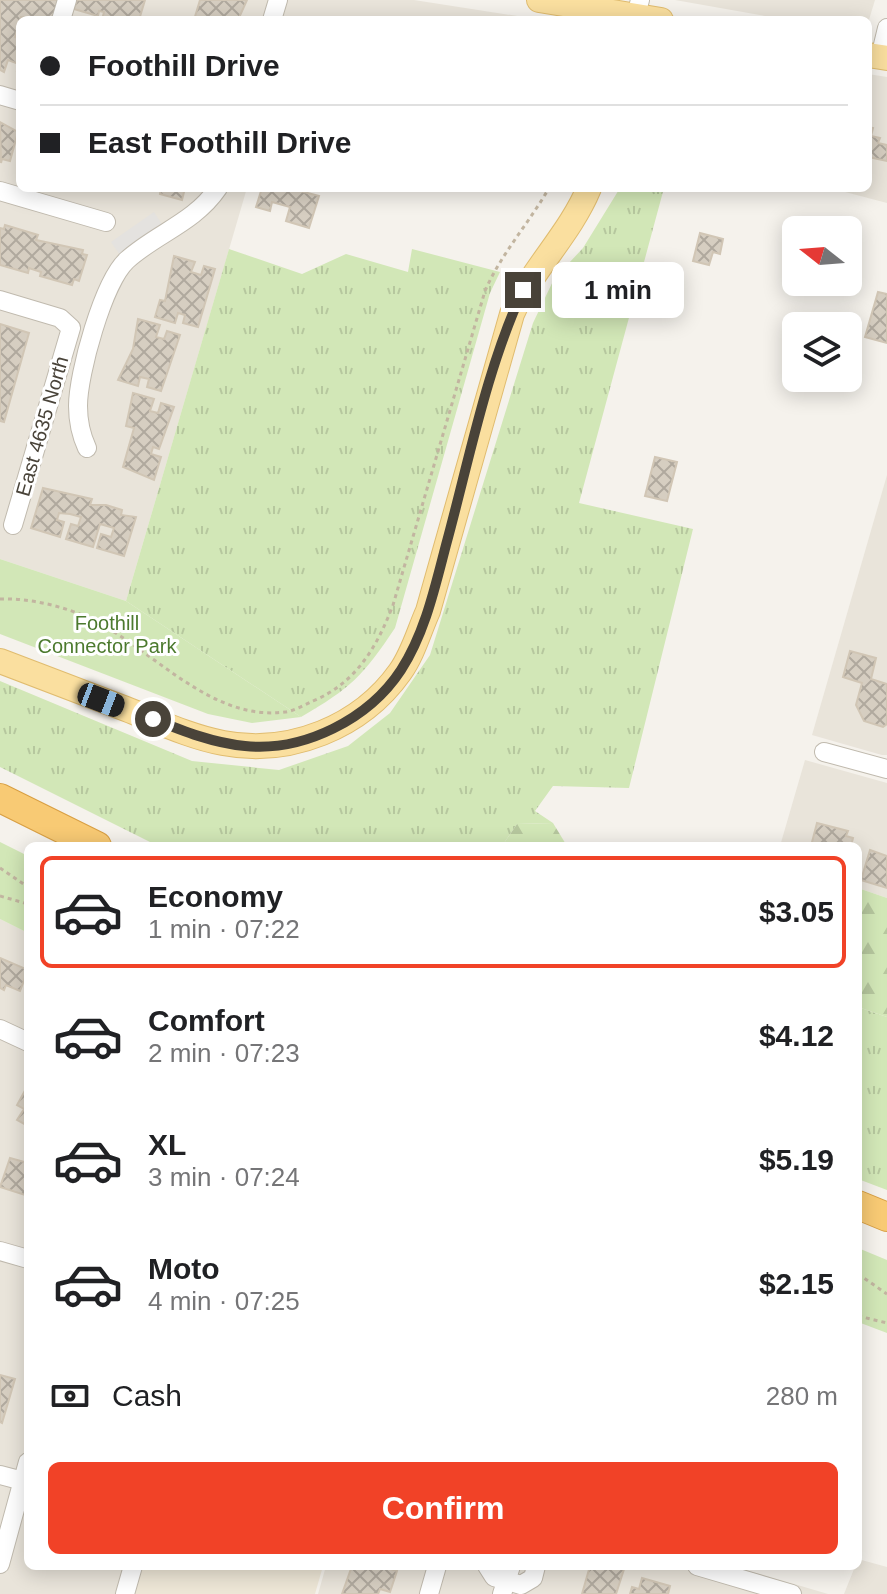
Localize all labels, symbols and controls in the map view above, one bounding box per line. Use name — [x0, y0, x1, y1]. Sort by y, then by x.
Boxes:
text: Foothill Drive — [88, 49, 280, 82]
text: East Foothill Drive — [88, 126, 351, 159]
north arrow — [782, 216, 862, 296]
map controls — [782, 216, 862, 392]
callout: 1 min — [551, 262, 683, 318]
route end — [505, 272, 541, 308]
text: 1 min — [584, 275, 652, 305]
button: layers — [782, 312, 862, 392]
street label: East 4635 North — [12, 354, 72, 498]
park label: Foothill Connector Park — [38, 612, 177, 657]
car — [74, 680, 128, 720]
route start — [135, 701, 171, 737]
icon: car — [52, 876, 124, 948]
text: Economy — [148, 880, 283, 913]
text: $3.05 — [759, 895, 834, 928]
text: 1 min · 07:22 — [148, 914, 300, 944]
icon: car — [52, 1000, 124, 1072]
text: Comfort — [148, 1004, 265, 1037]
text: $4.12 — [759, 1019, 834, 1052]
text: 2 min · 07:23 — [148, 1038, 300, 1068]
icon: car — [52, 1124, 124, 1196]
text: XL — [148, 1128, 186, 1161]
text: $5.19 — [759, 1143, 834, 1176]
text: 3 min · 07:24 — [148, 1162, 300, 1192]
icon: car — [52, 1248, 124, 1320]
text: Moto — [148, 1252, 220, 1285]
text: $2.15 — [759, 1267, 834, 1300]
text: 4 min · 07:25 — [148, 1286, 300, 1316]
icon: cash — [48, 1374, 92, 1418]
text: Cash — [112, 1379, 182, 1412]
text: 280 m — [766, 1381, 838, 1411]
button: Confirm — [48, 1462, 838, 1554]

